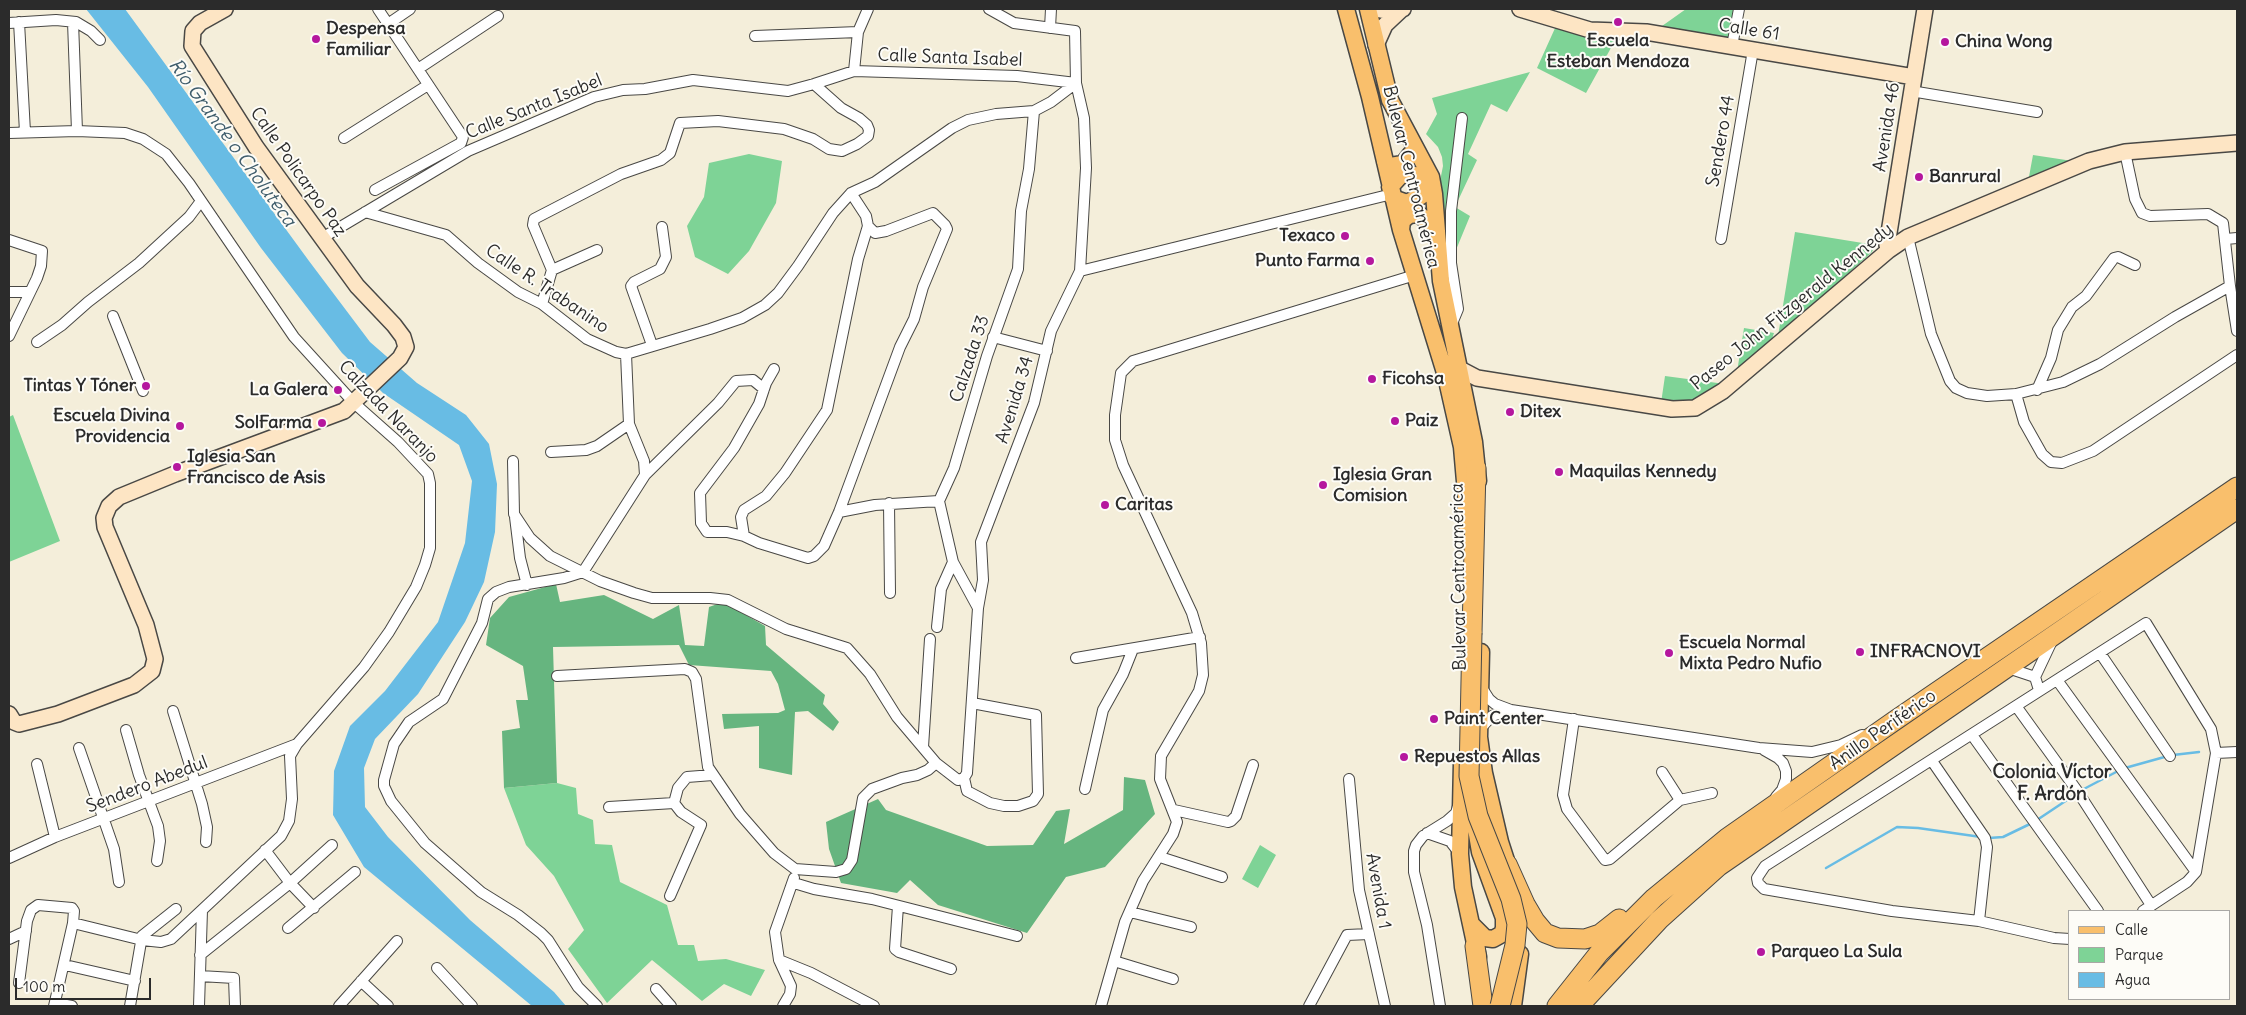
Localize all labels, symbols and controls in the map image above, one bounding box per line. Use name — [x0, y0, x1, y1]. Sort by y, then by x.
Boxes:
street label: Calle 61 — [1717, 15, 1781, 45]
marker: Escuela Esteban Mendoza — [1612, 16, 1624, 28]
place label: Despensa Familiar — [326, 18, 406, 60]
place label: Escuela Esteban Mendoza — [1546, 30, 1690, 72]
place label: China Wong — [1955, 31, 2053, 53]
marker: Despensa Familiar — [310, 33, 322, 45]
marker: China Wong — [1939, 36, 1951, 48]
street label: Calle Santa Isabel — [877, 45, 1023, 71]
water label: Río Grande o Choluteca — [163, 55, 301, 231]
street label: Calle Santa Isabel — [463, 70, 605, 144]
street label: Avenida 46 — [1869, 81, 1905, 173]
street label: Bulevar Centroamérica — [1378, 83, 1444, 271]
street label: Sendero 44 — [1702, 93, 1740, 189]
street label: Calle Policarpo Paz — [245, 103, 351, 241]
place label: Banrural — [1929, 166, 2001, 188]
marker: Banrural — [1913, 171, 1925, 183]
street label: Paseo John Fitzgerald Kennedy — [1687, 219, 1897, 395]
place label: Texaco — [1279, 225, 1335, 247]
marker: Texaco — [1339, 230, 1351, 242]
street label: Calle R. Trabanino — [481, 240, 613, 338]
place label: Punto Farma — [1255, 250, 1360, 272]
marker: Punto Farma — [1364, 255, 1376, 267]
street label: Calzada 33 — [946, 313, 994, 405]
street label: Avenida 34 — [991, 354, 1039, 446]
street label: Calzada Naranjo — [334, 356, 442, 468]
place label: Ficohsa — [1382, 368, 1444, 390]
marker: Ficohsa — [1366, 373, 1378, 385]
place label: Tintas Y Tóner — [23, 375, 136, 397]
place label: La Galera — [249, 379, 328, 401]
marker: Tintas Y Tóner — [140, 380, 152, 392]
marker: La Galera — [332, 384, 344, 396]
place label: Ditex — [1520, 401, 1561, 423]
place label: Escuela Divina Providencia — [53, 405, 170, 448]
marker: Ditex — [1504, 406, 1516, 418]
place label: Paiz — [1405, 410, 1438, 432]
place label: SolFarma — [235, 412, 312, 434]
marker: Paiz — [1389, 415, 1401, 427]
marker: SolFarma — [316, 417, 328, 429]
marker: Escuela Divina Providencia — [174, 420, 186, 432]
place label: Iglesia San Francisco de Asis — [187, 446, 326, 488]
marker: Iglesia San Francisco de Asis — [171, 461, 183, 473]
place label: Maquilas Kennedy — [1569, 461, 1717, 483]
place label: Iglesia Gran Comision — [1333, 464, 1432, 506]
marker: Maquilas Kennedy — [1553, 466, 1565, 478]
marker: Iglesia Gran Comision — [1317, 479, 1329, 491]
street label: Bulevar Centroamérica — [1447, 483, 1471, 671]
place label: Caritas — [1115, 494, 1173, 516]
marker: Caritas — [1099, 499, 1111, 511]
place label: Escuela Normal Mixta Pedro Nufio — [1679, 632, 1822, 674]
place label: INFRACNOVI — [1870, 641, 1981, 663]
marker: INFRACNOVI — [1854, 646, 1866, 658]
marker: Escuela Normal Mixta Pedro Nufio — [1663, 647, 1675, 659]
street label: Anillo Periférico — [1825, 685, 1941, 775]
place label: Paint Center — [1444, 708, 1544, 730]
marker: Paint Center — [1428, 713, 1440, 725]
place label: Repuestos Allas — [1414, 746, 1540, 768]
marker: Repuestos Allas — [1398, 751, 1410, 763]
street label: Sendero Abedul — [83, 752, 211, 818]
district label: Colonia Víctor F. Ardón — [1992, 762, 2112, 806]
street label: Avenida 1 — [1361, 851, 1395, 931]
legend — [2068, 910, 2231, 1000]
text: Calle — [2115, 920, 2148, 939]
place label: Parqueo La Sula — [1771, 941, 1902, 963]
text: Parque — [2115, 945, 2163, 964]
marker: Parqueo La Sula — [1755, 946, 1767, 958]
scale bar — [18, 968, 154, 1000]
text: Agua — [2115, 970, 2150, 989]
text: 100 m — [23, 977, 65, 996]

